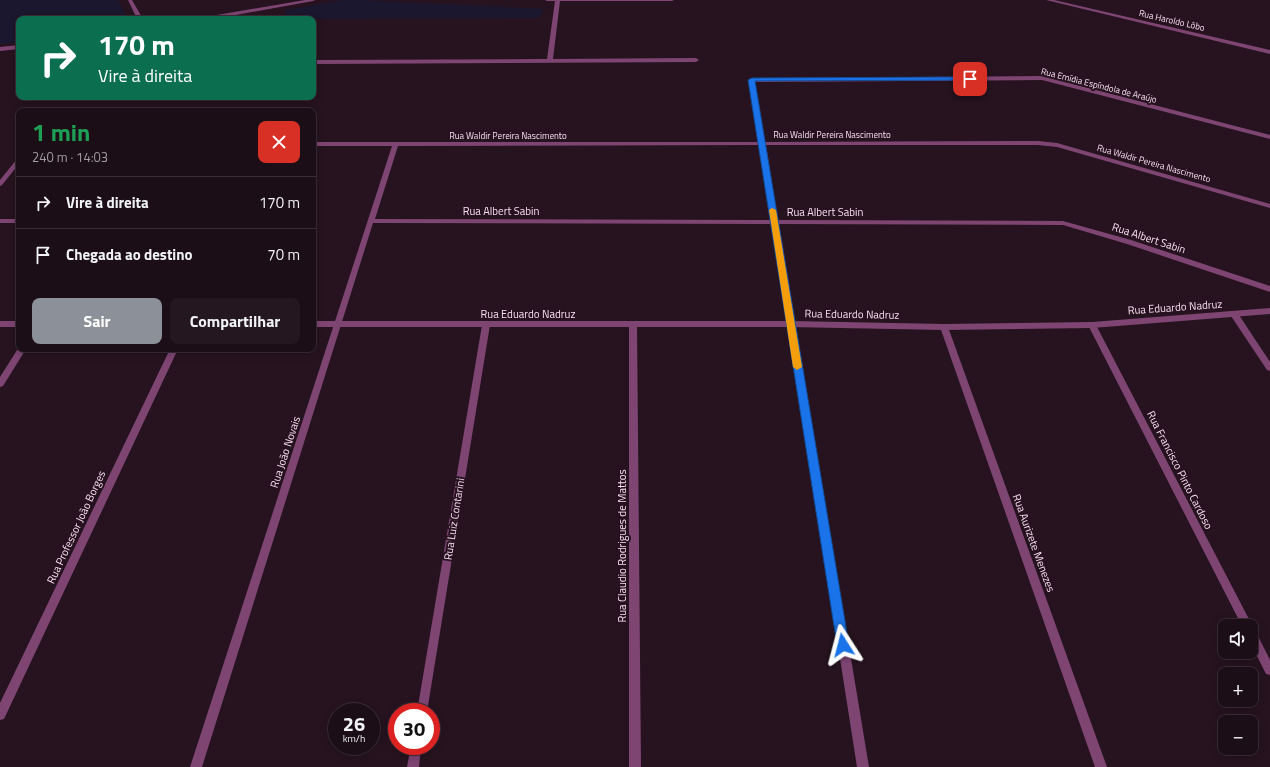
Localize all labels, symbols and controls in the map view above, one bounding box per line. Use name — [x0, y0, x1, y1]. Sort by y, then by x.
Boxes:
street label: Rua Haroldo Lôbo — [1138, 6, 1206, 34]
text: 170 m — [98, 23, 175, 66]
icon: right — [32, 32, 84, 84]
text: Vire à direita — [98, 62, 192, 89]
pin — [953, 62, 987, 96]
street label: Rua Emídia Espíndola de Araújo — [1040, 64, 1159, 106]
icon: arrive — [959, 68, 981, 90]
text: 1 min — [32, 114, 90, 150]
button: close — [258, 121, 300, 163]
street label: Rua Waldir Pereira Nascimento — [773, 128, 891, 141]
street label: Rua Waldir Pereira Nascimento — [449, 129, 567, 142]
street label: Rua Waldir Pereira Nascimento — [1096, 141, 1212, 186]
text: 240 m · 14:03 — [32, 147, 108, 167]
text: Vire à direita — [66, 191, 149, 214]
text: 170 m — [259, 191, 300, 214]
icon: right — [32, 192, 54, 214]
street label: Rua Albert Sabin — [463, 203, 539, 219]
street label: Rua Albert Sabin — [787, 204, 863, 220]
street label: Rua Albert Sabin — [1110, 219, 1188, 257]
text: Chegada ao destino — [66, 243, 192, 266]
text: 70 m — [267, 243, 300, 266]
icon: arrive — [32, 244, 54, 266]
street label: Rua Eduardo Nadruz — [1127, 296, 1223, 318]
button: Sair — [32, 298, 162, 344]
button: Compartilhar — [170, 298, 300, 344]
street label: Rua Eduardo Nadruz — [804, 305, 900, 323]
street label: Rua Eduardo Nadruz — [481, 306, 575, 322]
street label: Rua Francisco Pinto Cardoso — [1143, 408, 1217, 532]
street label: Rua João Novais — [266, 414, 304, 490]
street label: Rua Professor João Borges — [43, 468, 109, 586]
street label: Rua Claudio Rodrigues de Mattos — [614, 469, 630, 623]
street label: Rua Luiz Contarini — [440, 477, 468, 561]
street label: Rua Aurizete Menezes — [1009, 492, 1059, 594]
map controls — [1218, 619, 1258, 755]
button: sound — [1218, 619, 1258, 659]
position arrow — [822, 624, 864, 666]
button: + — [1218, 667, 1258, 707]
speed limit sign: 30 — [388, 703, 440, 755]
text: 26 — [343, 708, 365, 739]
button: − — [1218, 715, 1258, 755]
text: km/h — [343, 731, 365, 746]

